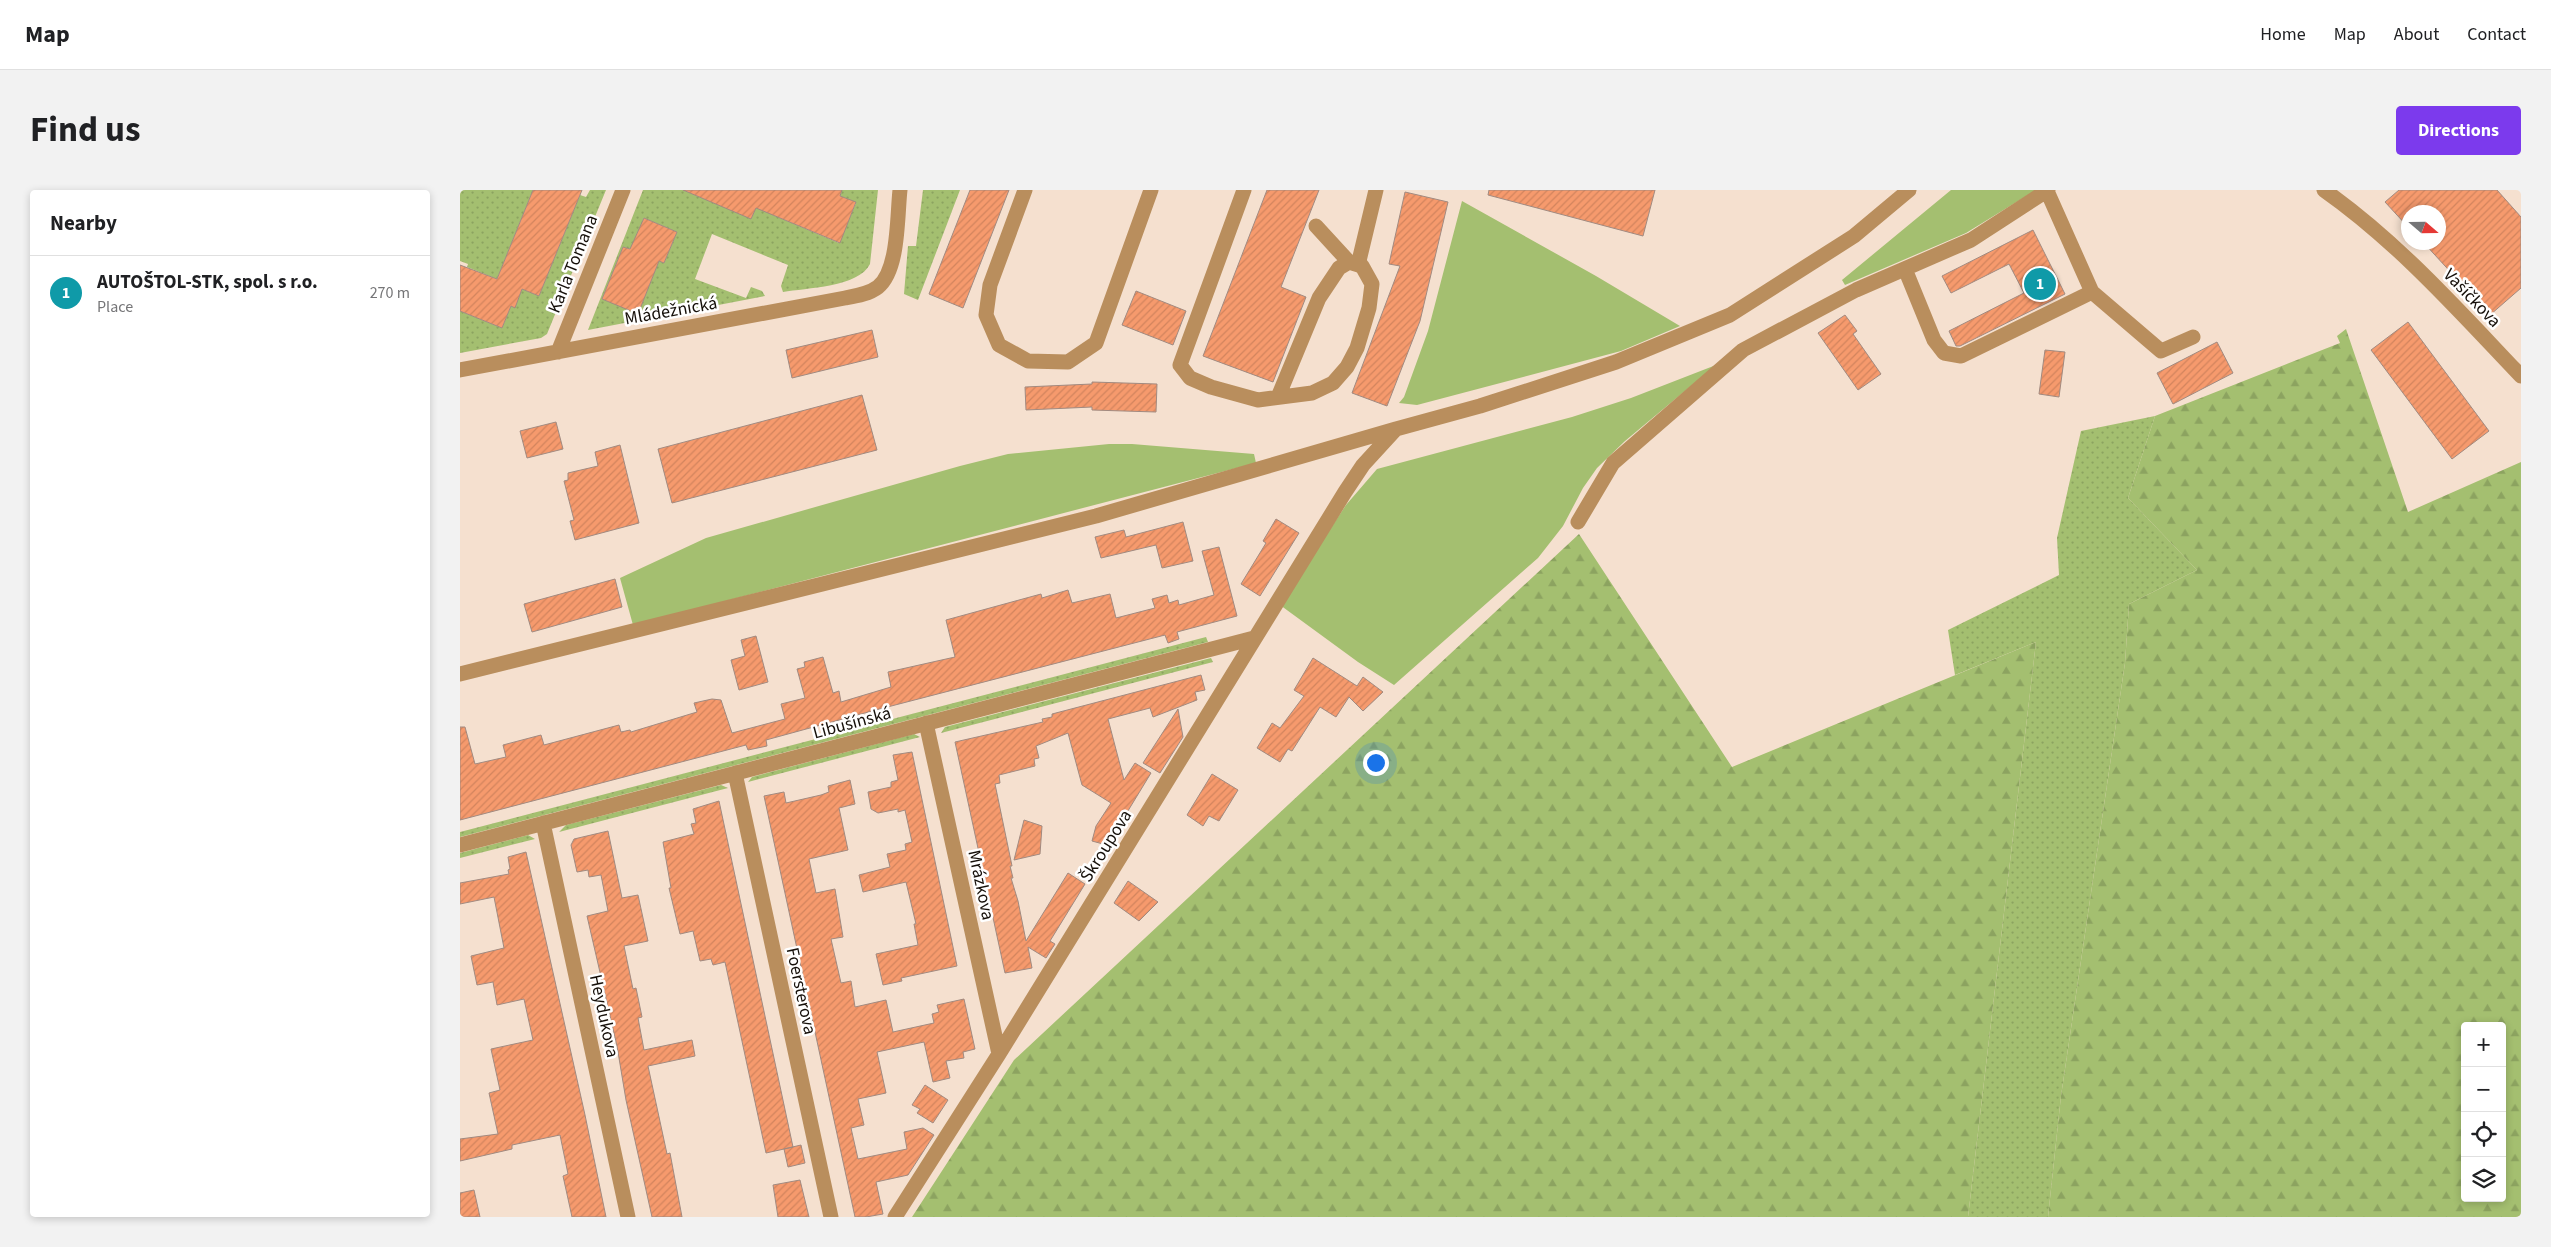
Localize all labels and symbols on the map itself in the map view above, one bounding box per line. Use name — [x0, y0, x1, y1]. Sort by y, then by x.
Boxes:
north arrow — [2401, 205, 2446, 250]
street label: Karla Tomana — [542, 211, 604, 317]
street label: Vašíčkova — [2437, 263, 2507, 333]
pin: 1 — [2024, 265, 2056, 303]
street label: Mládežnická — [623, 291, 719, 331]
street label: Libušínská — [810, 701, 894, 745]
your location — [1363, 750, 1389, 776]
street label: Škroupova — [1074, 805, 1138, 887]
street label: Mrázkova — [961, 848, 1001, 922]
street label: Foersterova — [780, 945, 822, 1037]
street label: Heydukova — [583, 972, 625, 1060]

